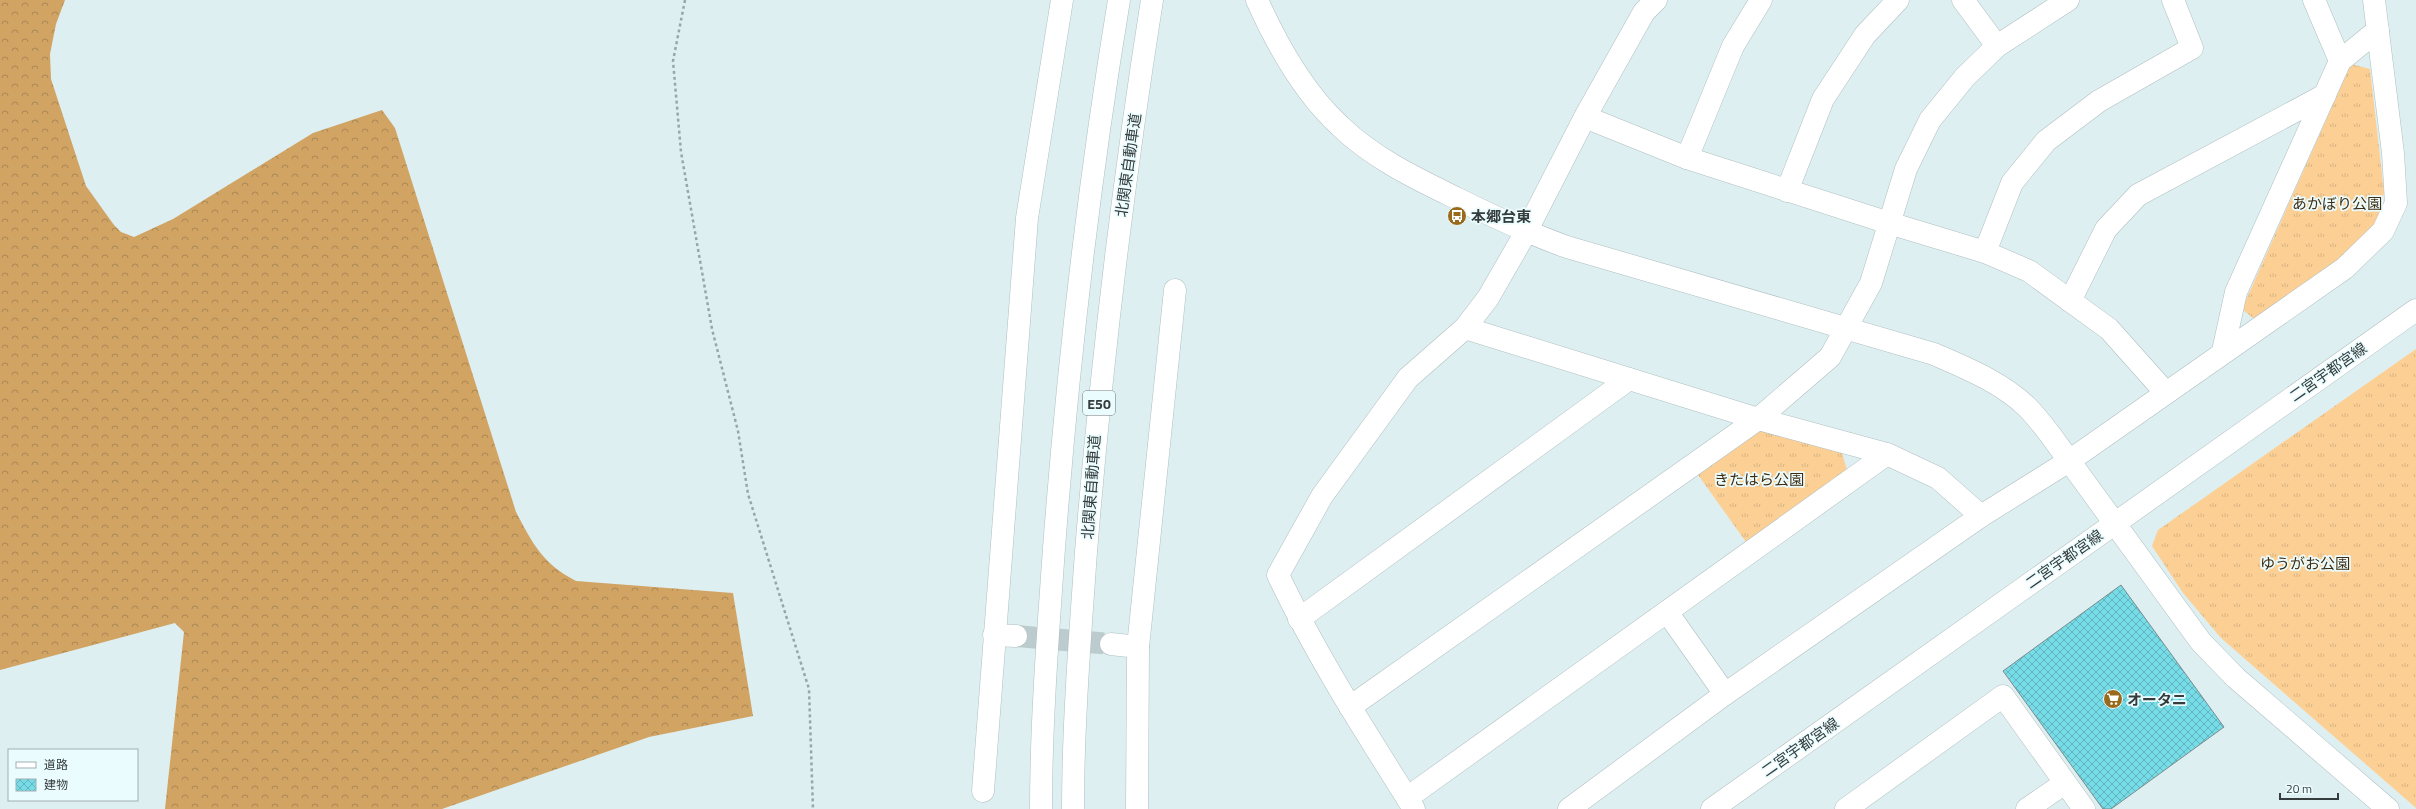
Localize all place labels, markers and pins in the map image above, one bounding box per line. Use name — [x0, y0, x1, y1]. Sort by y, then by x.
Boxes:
bus stop icon: 本郷台東 — [1446, 205, 1468, 227]
place label: 本郷台東 — [1471, 205, 1531, 228]
supermarket icon: オータニ — [2102, 688, 2124, 710]
place label: オータニ — [2127, 688, 2187, 711]

